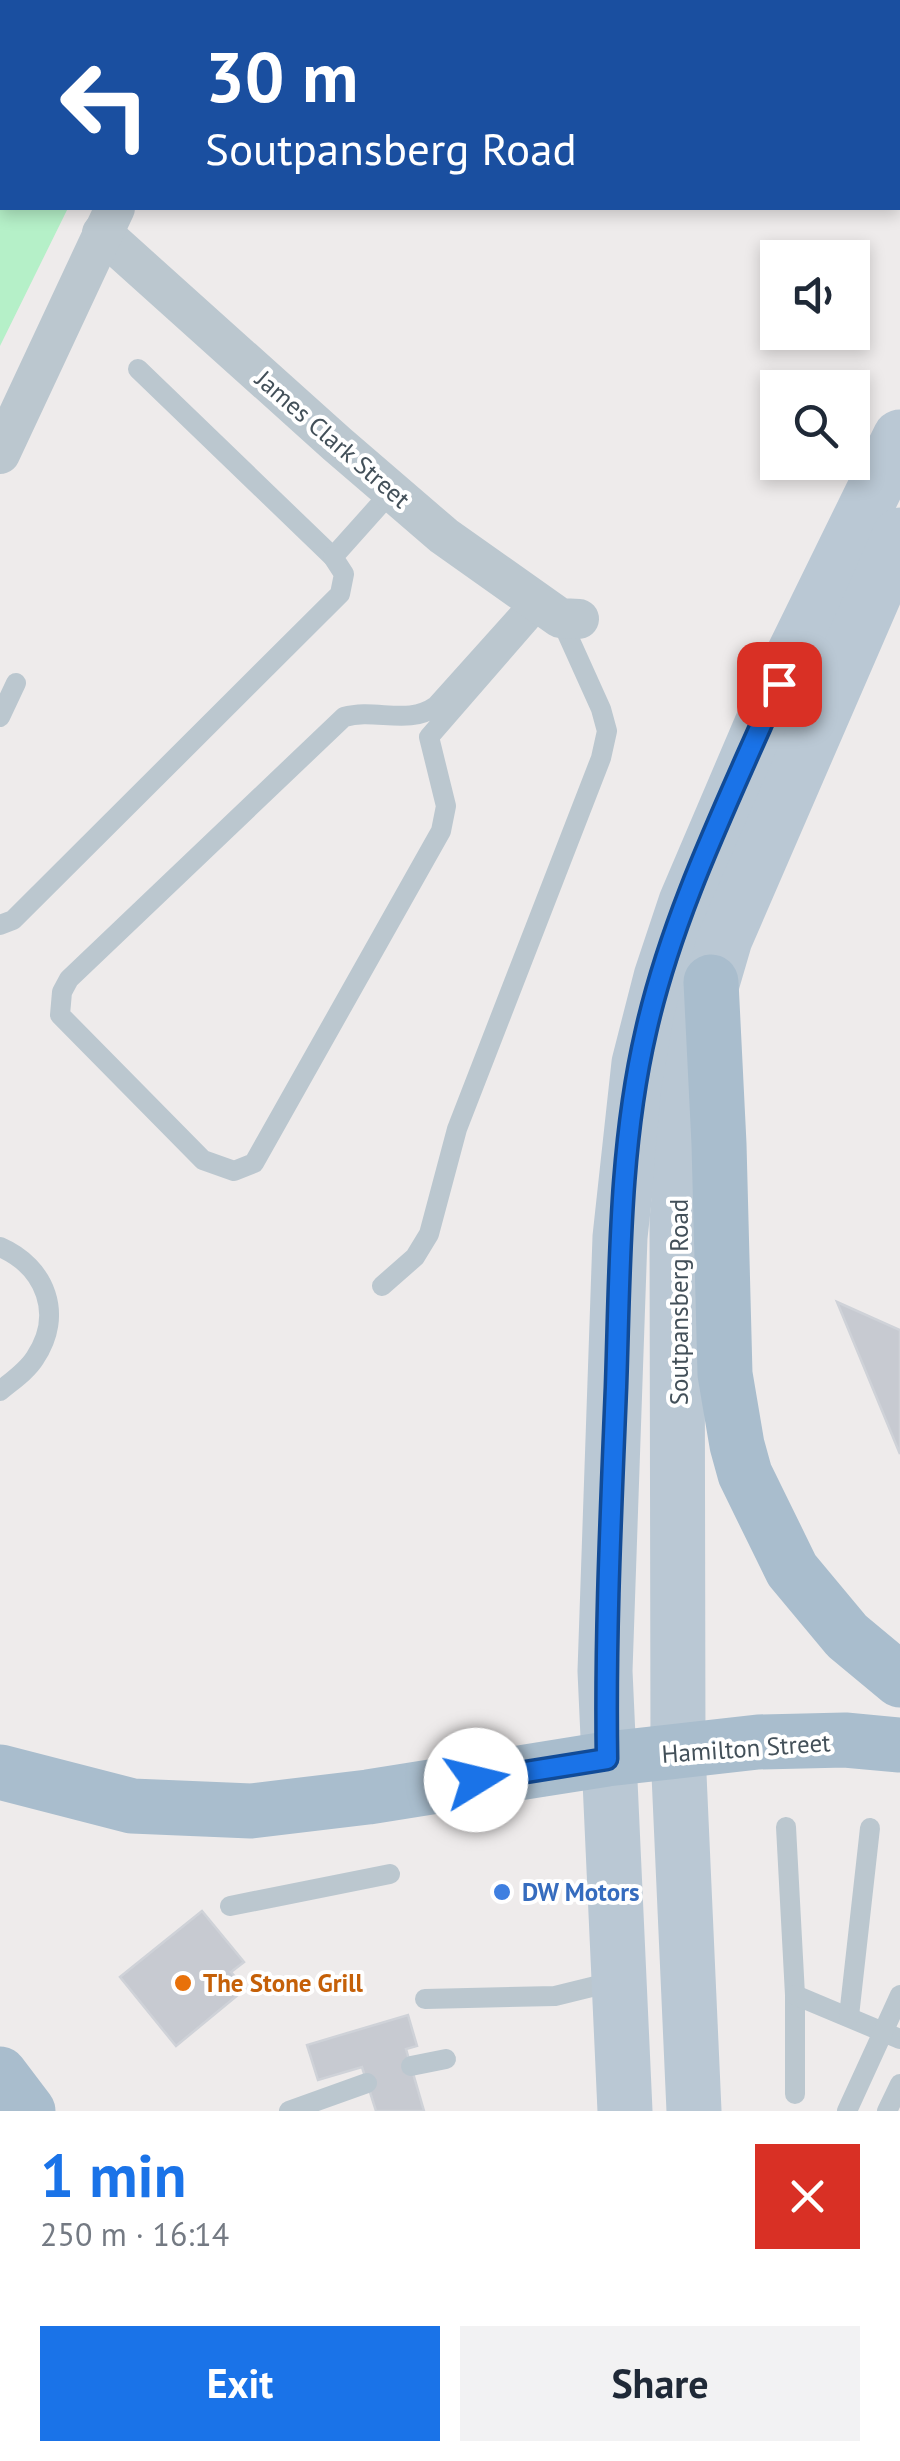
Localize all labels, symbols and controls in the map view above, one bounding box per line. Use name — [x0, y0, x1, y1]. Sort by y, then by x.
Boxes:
text: 30 m — [205, 31, 358, 121]
icon: left — [40, 40, 170, 170]
text: Soutpansberg Road — [205, 119, 577, 177]
map controls — [760, 240, 870, 480]
button: sound — [760, 240, 870, 350]
street label: James Clark Street — [249, 363, 417, 515]
button: search — [760, 370, 870, 480]
pin — [737, 642, 822, 727]
icon: arrive — [752, 657, 807, 712]
street label: Soutpansberg Road — [663, 1199, 695, 1405]
street label: Hamilton Street — [660, 1726, 832, 1770]
position arrow — [424, 1728, 528, 1832]
place label: DW Motors — [522, 1876, 639, 1908]
marker: DW Motors — [491, 1881, 513, 1903]
place label: The Stone Grill — [203, 1967, 364, 1999]
marker: The Stone Grill — [172, 1972, 194, 1994]
text: 1 min — [40, 2136, 186, 2214]
button: close — [755, 2144, 860, 2249]
text: 250 m · 16:14 — [40, 2213, 229, 2255]
button: Exit — [40, 2326, 440, 2441]
button: Share — [460, 2326, 860, 2441]

